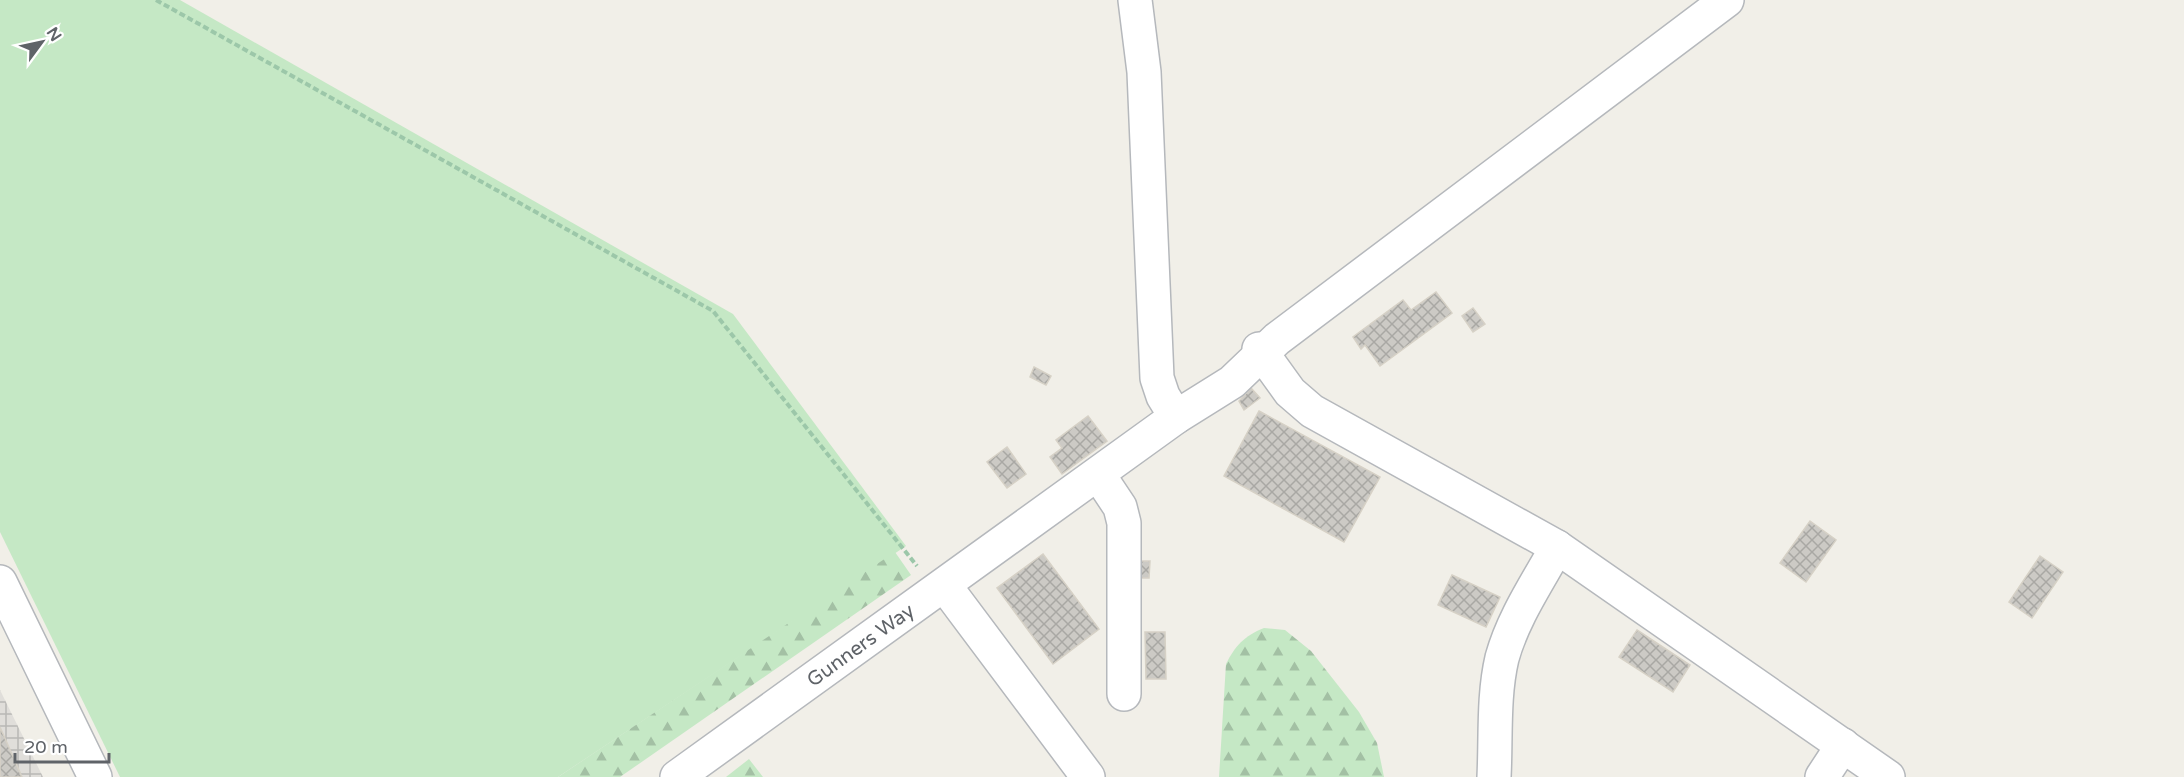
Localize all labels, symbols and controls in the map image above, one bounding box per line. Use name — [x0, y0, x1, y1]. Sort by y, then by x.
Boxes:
north arrow — [12, 12, 72, 72]
text: N — [42, 24, 66, 45]
street label: Gunners Way — [802, 599, 919, 692]
scale bar — [15, 726, 110, 764]
text: 20 m — [24, 736, 68, 758]

